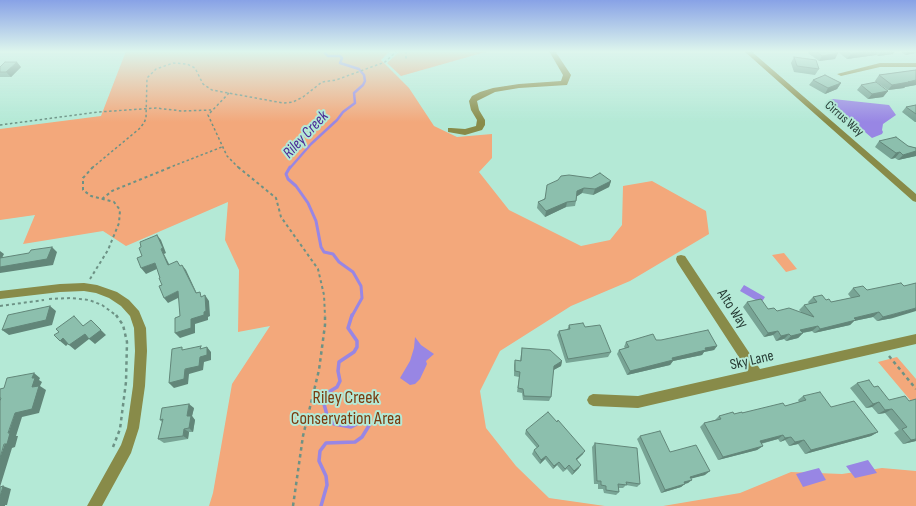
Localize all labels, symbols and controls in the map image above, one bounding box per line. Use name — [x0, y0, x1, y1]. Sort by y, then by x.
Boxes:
street label: Cirrus Way — [821, 98, 867, 140]
water label: Riley Creek — [279, 107, 333, 163]
street label: Alto Way — [713, 286, 751, 332]
street label: Sky Lane — [728, 347, 776, 375]
park label: Riley Creek Conservation Area — [291, 387, 401, 430]

